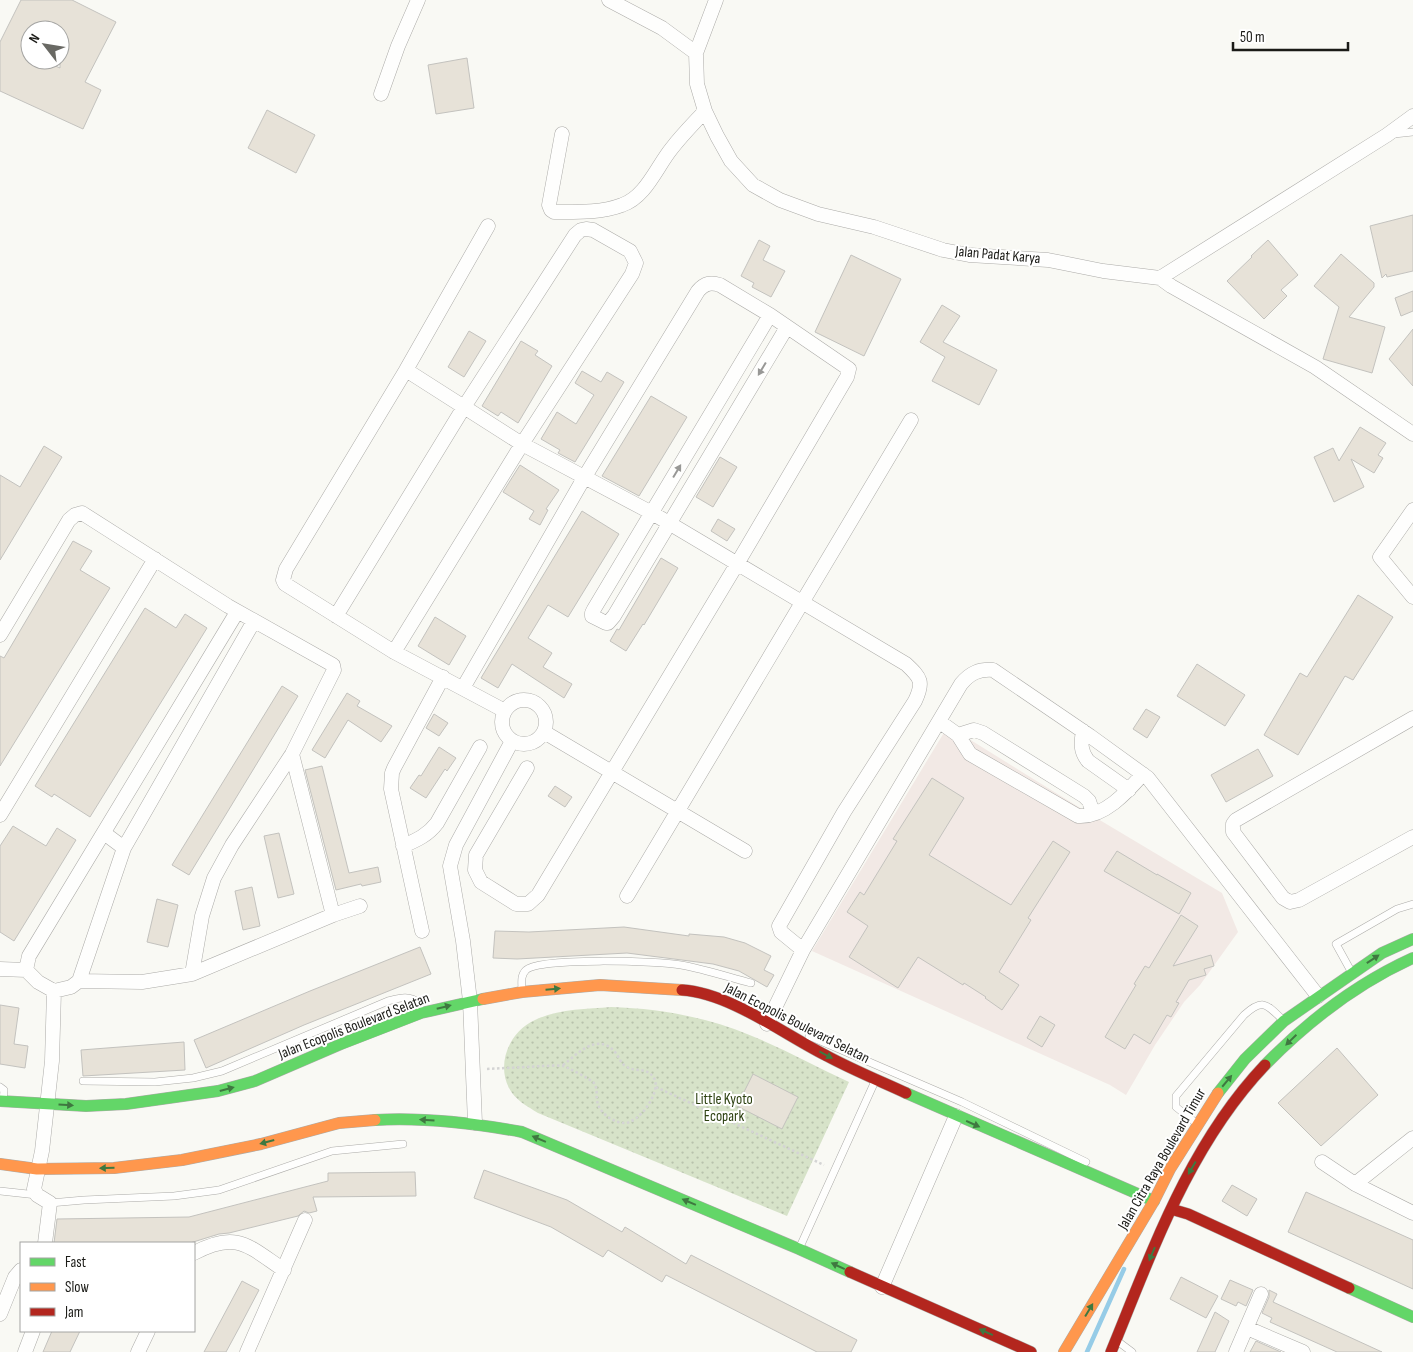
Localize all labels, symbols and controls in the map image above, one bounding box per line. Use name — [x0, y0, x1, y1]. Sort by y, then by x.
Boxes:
north arrow — [20, 20, 70, 70]
scale bar — [1233, 20, 1348, 52]
text: 50 m — [1240, 28, 1265, 47]
text: N — [25, 31, 43, 46]
street label: Jalan Padat Karya — [954, 242, 1042, 268]
one-way arrow — [757, 363, 766, 376]
one-way arrow — [673, 465, 682, 478]
one-way arrow — [1366, 954, 1380, 964]
street label: Jalan Ecopolis Boulevard Selatan — [720, 978, 873, 1068]
one-way arrow — [545, 985, 561, 993]
street label: Jalan Ecopolis Boulevard Selatan — [275, 988, 432, 1064]
one-way arrow — [437, 1003, 452, 1011]
one-way arrow — [1285, 1034, 1297, 1046]
one-way arrow — [819, 1051, 833, 1059]
one-way arrow — [1221, 1075, 1232, 1087]
one-way arrow — [220, 1084, 235, 1092]
street label: Jalan Citra Raya Boulevard Timur — [1113, 1084, 1211, 1234]
park label: Little Kyoto Ecopark — [695, 1090, 753, 1126]
one-way arrow — [58, 1102, 74, 1110]
one-way arrow — [419, 1115, 435, 1123]
one-way arrow — [966, 1120, 980, 1128]
one-way arrow — [532, 1135, 546, 1143]
one-way arrow — [260, 1139, 275, 1147]
one-way arrow — [1188, 1160, 1196, 1175]
one-way arrow — [99, 1164, 115, 1172]
one-way arrow — [682, 1198, 696, 1206]
legend — [20, 1242, 195, 1332]
one-way arrow — [1148, 1247, 1156, 1261]
text: Fast — [65, 1253, 87, 1272]
one-way arrow — [831, 1262, 845, 1270]
text: Slow — [65, 1278, 89, 1297]
text: Jam — [64, 1303, 83, 1322]
one-way arrow — [1085, 1304, 1094, 1317]
one-way arrow — [979, 1328, 993, 1336]

